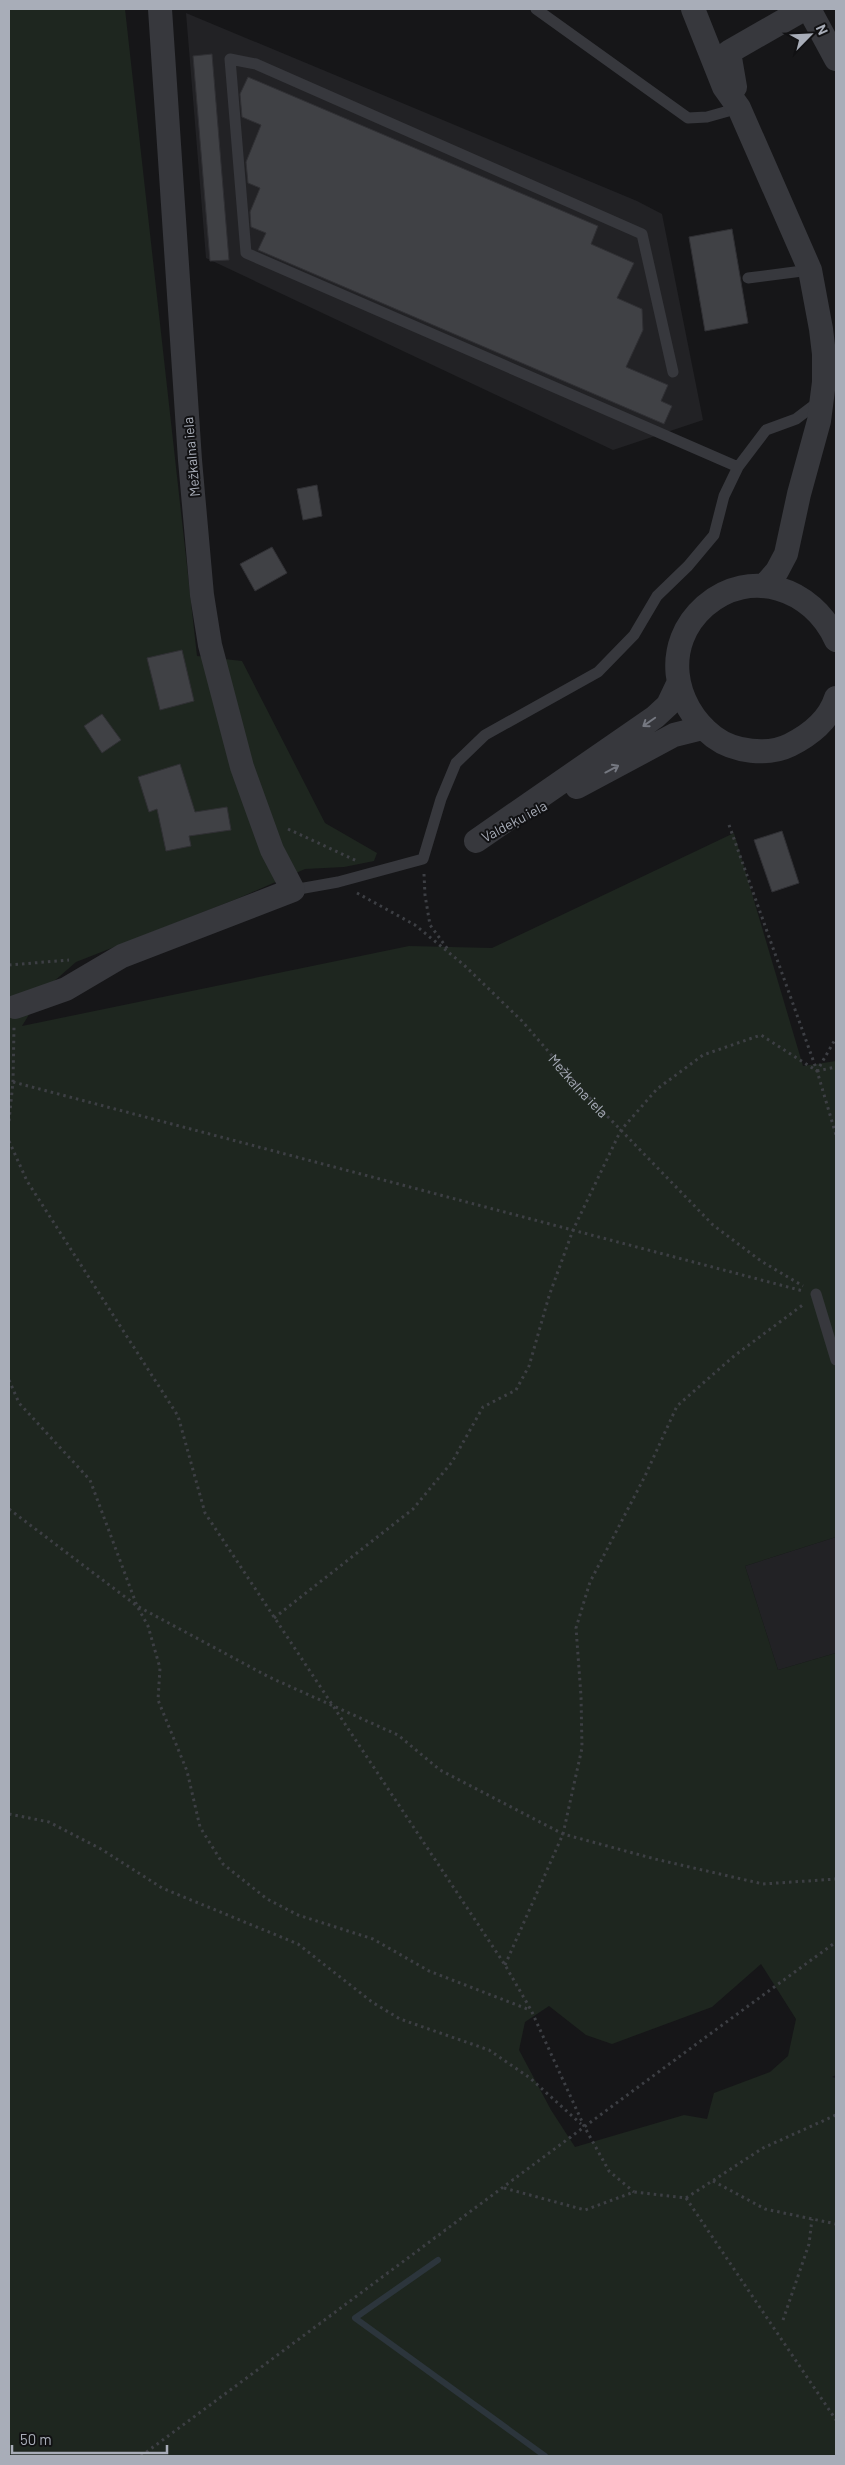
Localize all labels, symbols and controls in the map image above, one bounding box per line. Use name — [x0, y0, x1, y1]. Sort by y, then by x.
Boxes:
north arrow — [785, 10, 835, 60]
text: N — [813, 22, 832, 37]
street label: Mežkalna iela — [179, 416, 203, 498]
one-way arrow — [642, 717, 656, 727]
one-way arrow — [604, 764, 619, 774]
street label: Valdeķu iela — [478, 797, 550, 845]
street label: Mežkalna iela — [546, 1050, 612, 1121]
scale bar — [12, 2422, 168, 2454]
text: 50 m — [20, 2430, 52, 2448]

